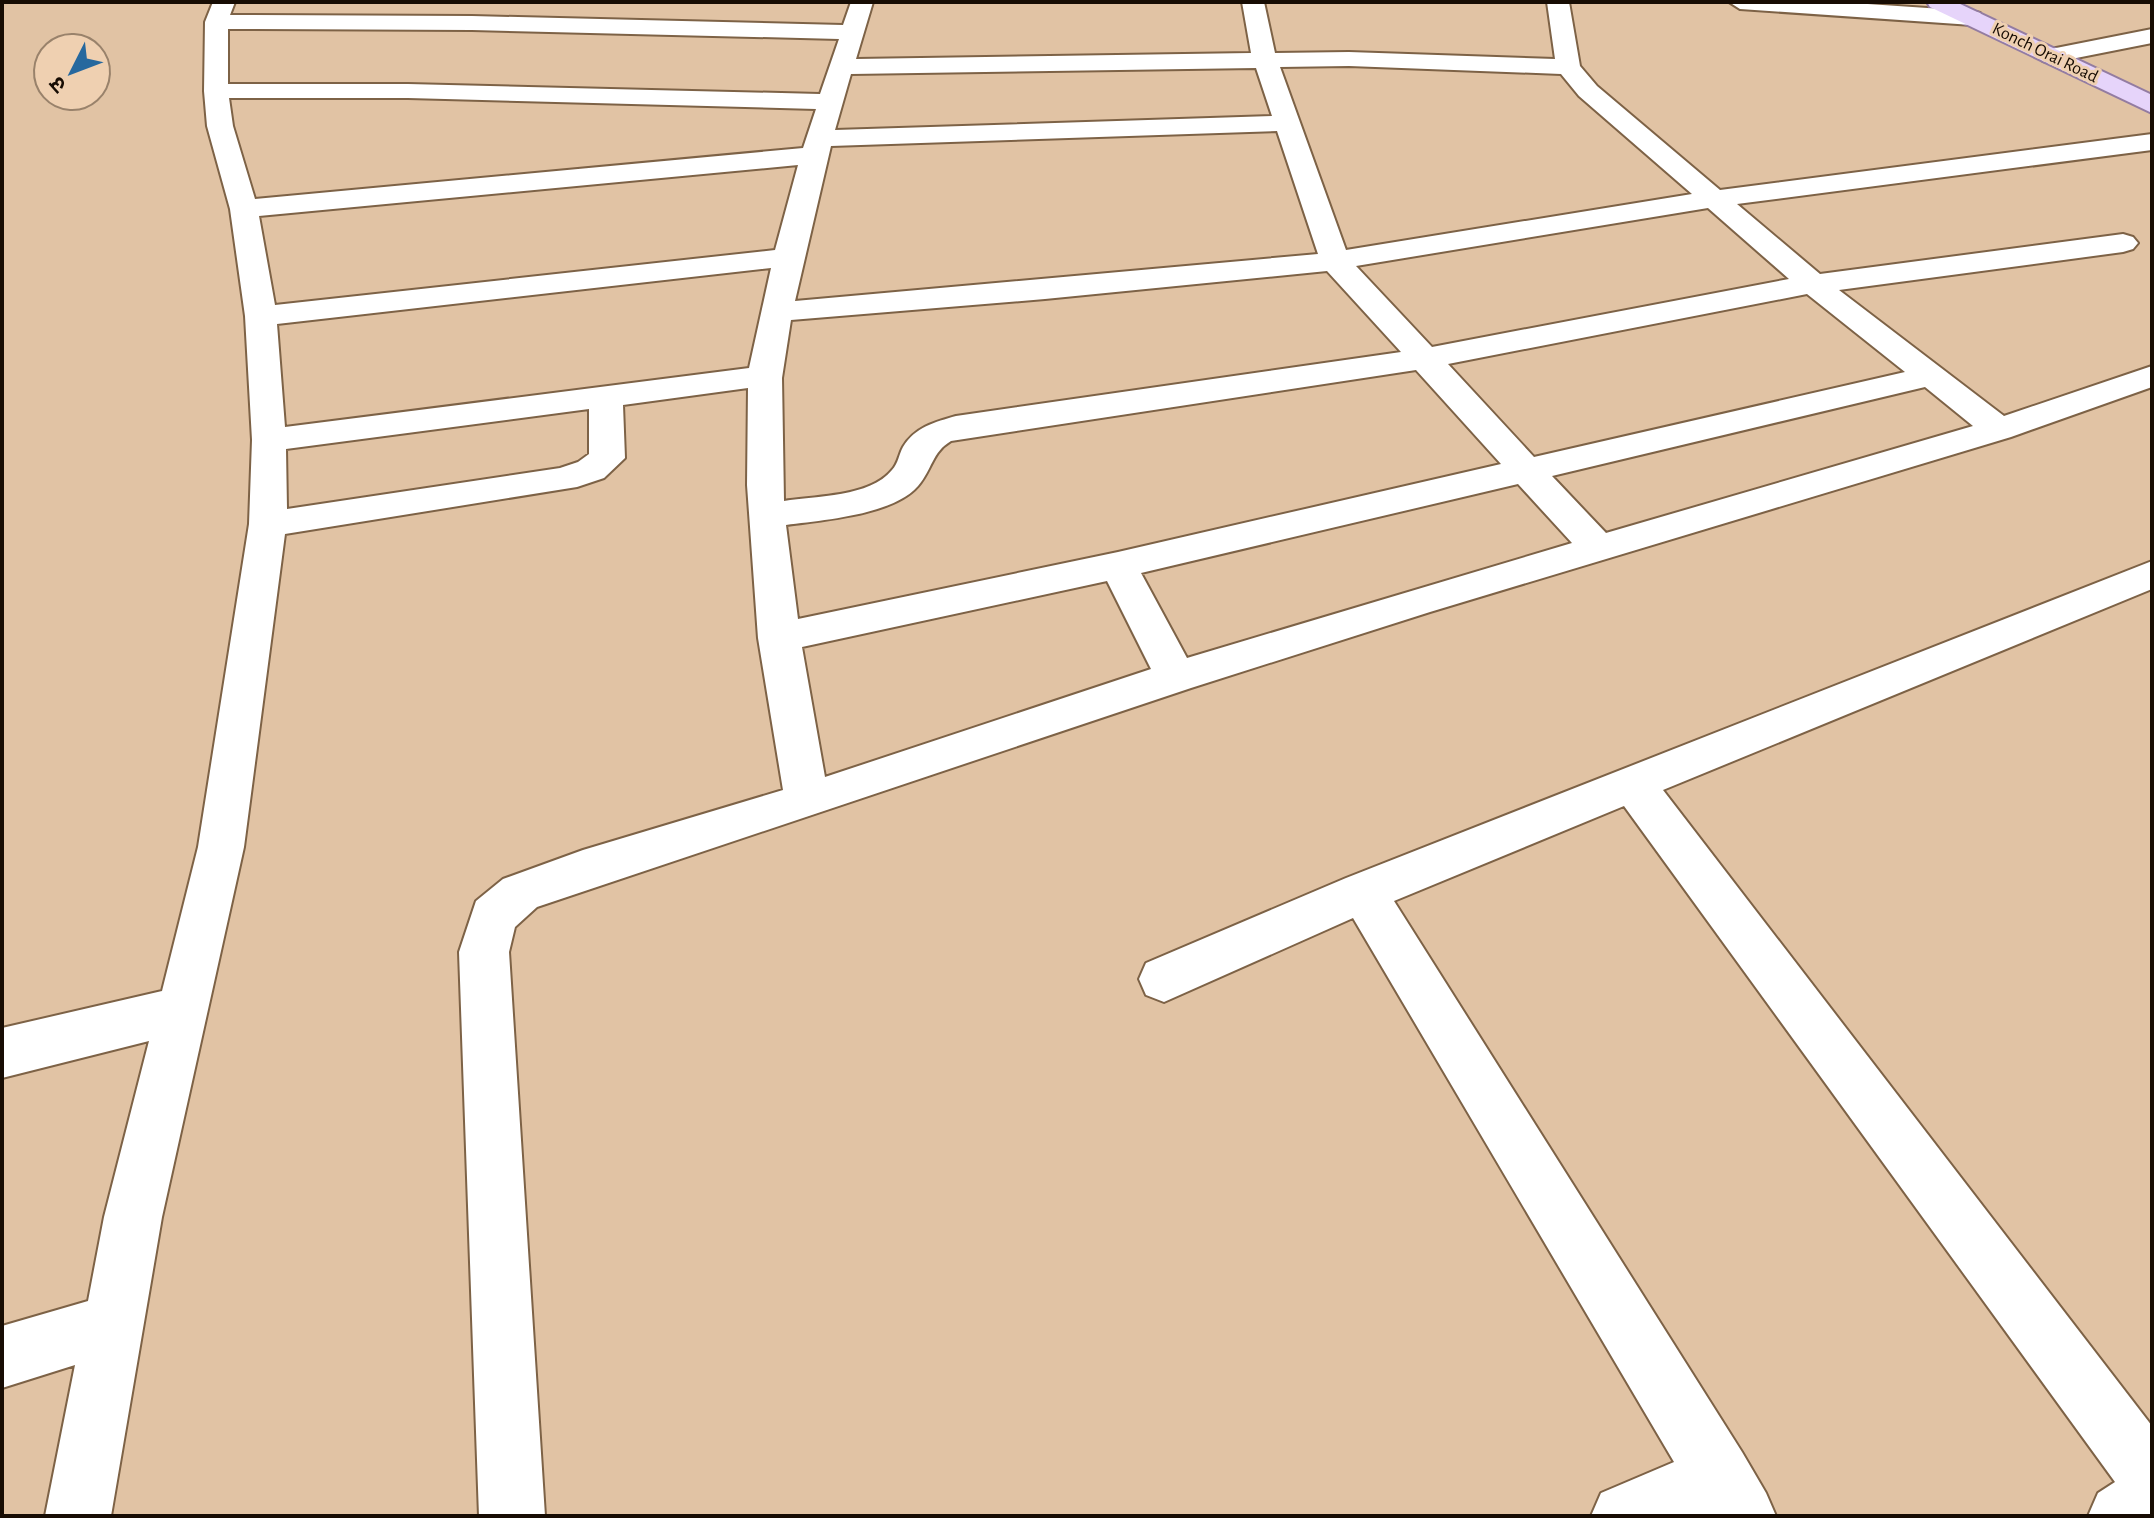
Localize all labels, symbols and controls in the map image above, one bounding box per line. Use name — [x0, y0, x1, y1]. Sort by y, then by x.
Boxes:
street label: Konch Orai Road — [1989, 20, 2101, 86]
north arrow — [32, 32, 112, 112]
text: उ — [45, 72, 70, 97]

